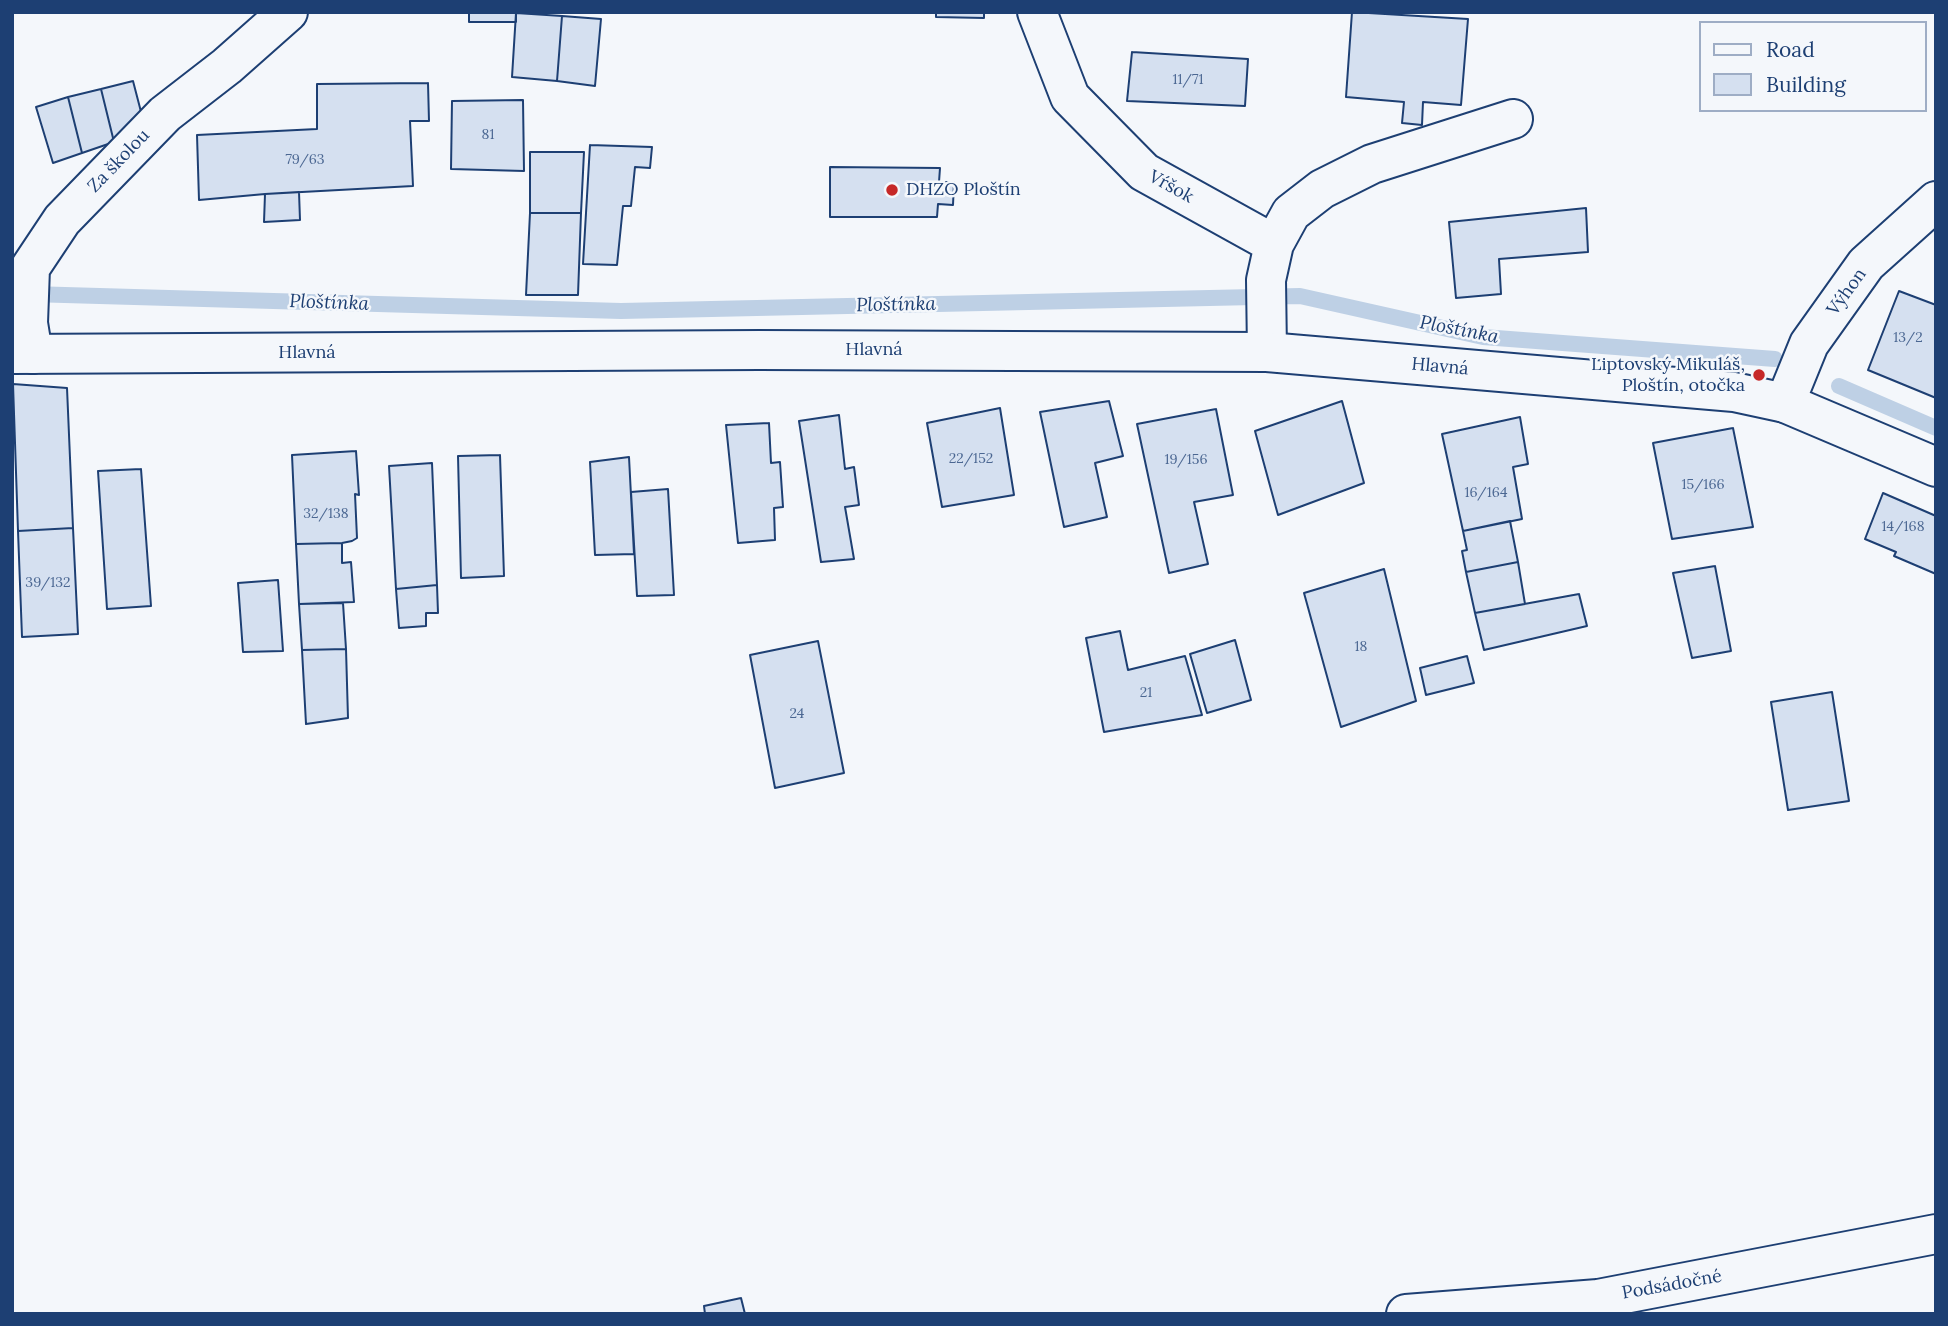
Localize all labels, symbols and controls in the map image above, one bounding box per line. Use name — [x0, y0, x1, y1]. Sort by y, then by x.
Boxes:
legend — [1700, 21, 1927, 112]
text: Road — [1766, 36, 1815, 63]
text: Building — [1766, 71, 1846, 98]
house number: 11/71 — [1172, 72, 1204, 88]
street label: Za školou — [84, 125, 154, 197]
house number: 81 — [482, 127, 494, 143]
house number: 79/63 — [285, 152, 325, 168]
street label: Vŕšok — [1145, 166, 1197, 208]
place label: DHZO Ploštín — [906, 179, 1021, 201]
marker: DHZO Ploštín — [884, 182, 900, 198]
street label: Výhon — [1823, 264, 1871, 320]
water label: Ploštínka — [289, 290, 369, 316]
water label: Ploštínka — [856, 293, 936, 317]
water label: Ploštínka — [1418, 311, 1500, 349]
house number: 13/2 — [1893, 330, 1923, 346]
street label: Hlavná — [845, 339, 903, 361]
street label: Hlavná — [278, 342, 336, 364]
street label: Hlavná — [1411, 354, 1469, 380]
place label: Liptovský Mikuláš, Ploštín, otočka — [1591, 354, 1745, 396]
marker: Liptovský Mikuláš, Ploštín, otočka — [1751, 367, 1767, 383]
house number: 22/152 — [949, 451, 993, 467]
house number: 19/156 — [1165, 452, 1207, 468]
house number: 15/166 — [1681, 477, 1725, 493]
house number: 16/164 — [1464, 485, 1508, 501]
house number: 32/138 — [303, 506, 349, 522]
house number: 14/168 — [1881, 519, 1925, 535]
house number: 39/132 — [25, 575, 71, 591]
house number: 18 — [1355, 639, 1367, 655]
house number: 21 — [1140, 685, 1152, 701]
house number: 24 — [790, 706, 804, 722]
street label: Podsádočné — [1620, 1266, 1724, 1304]

